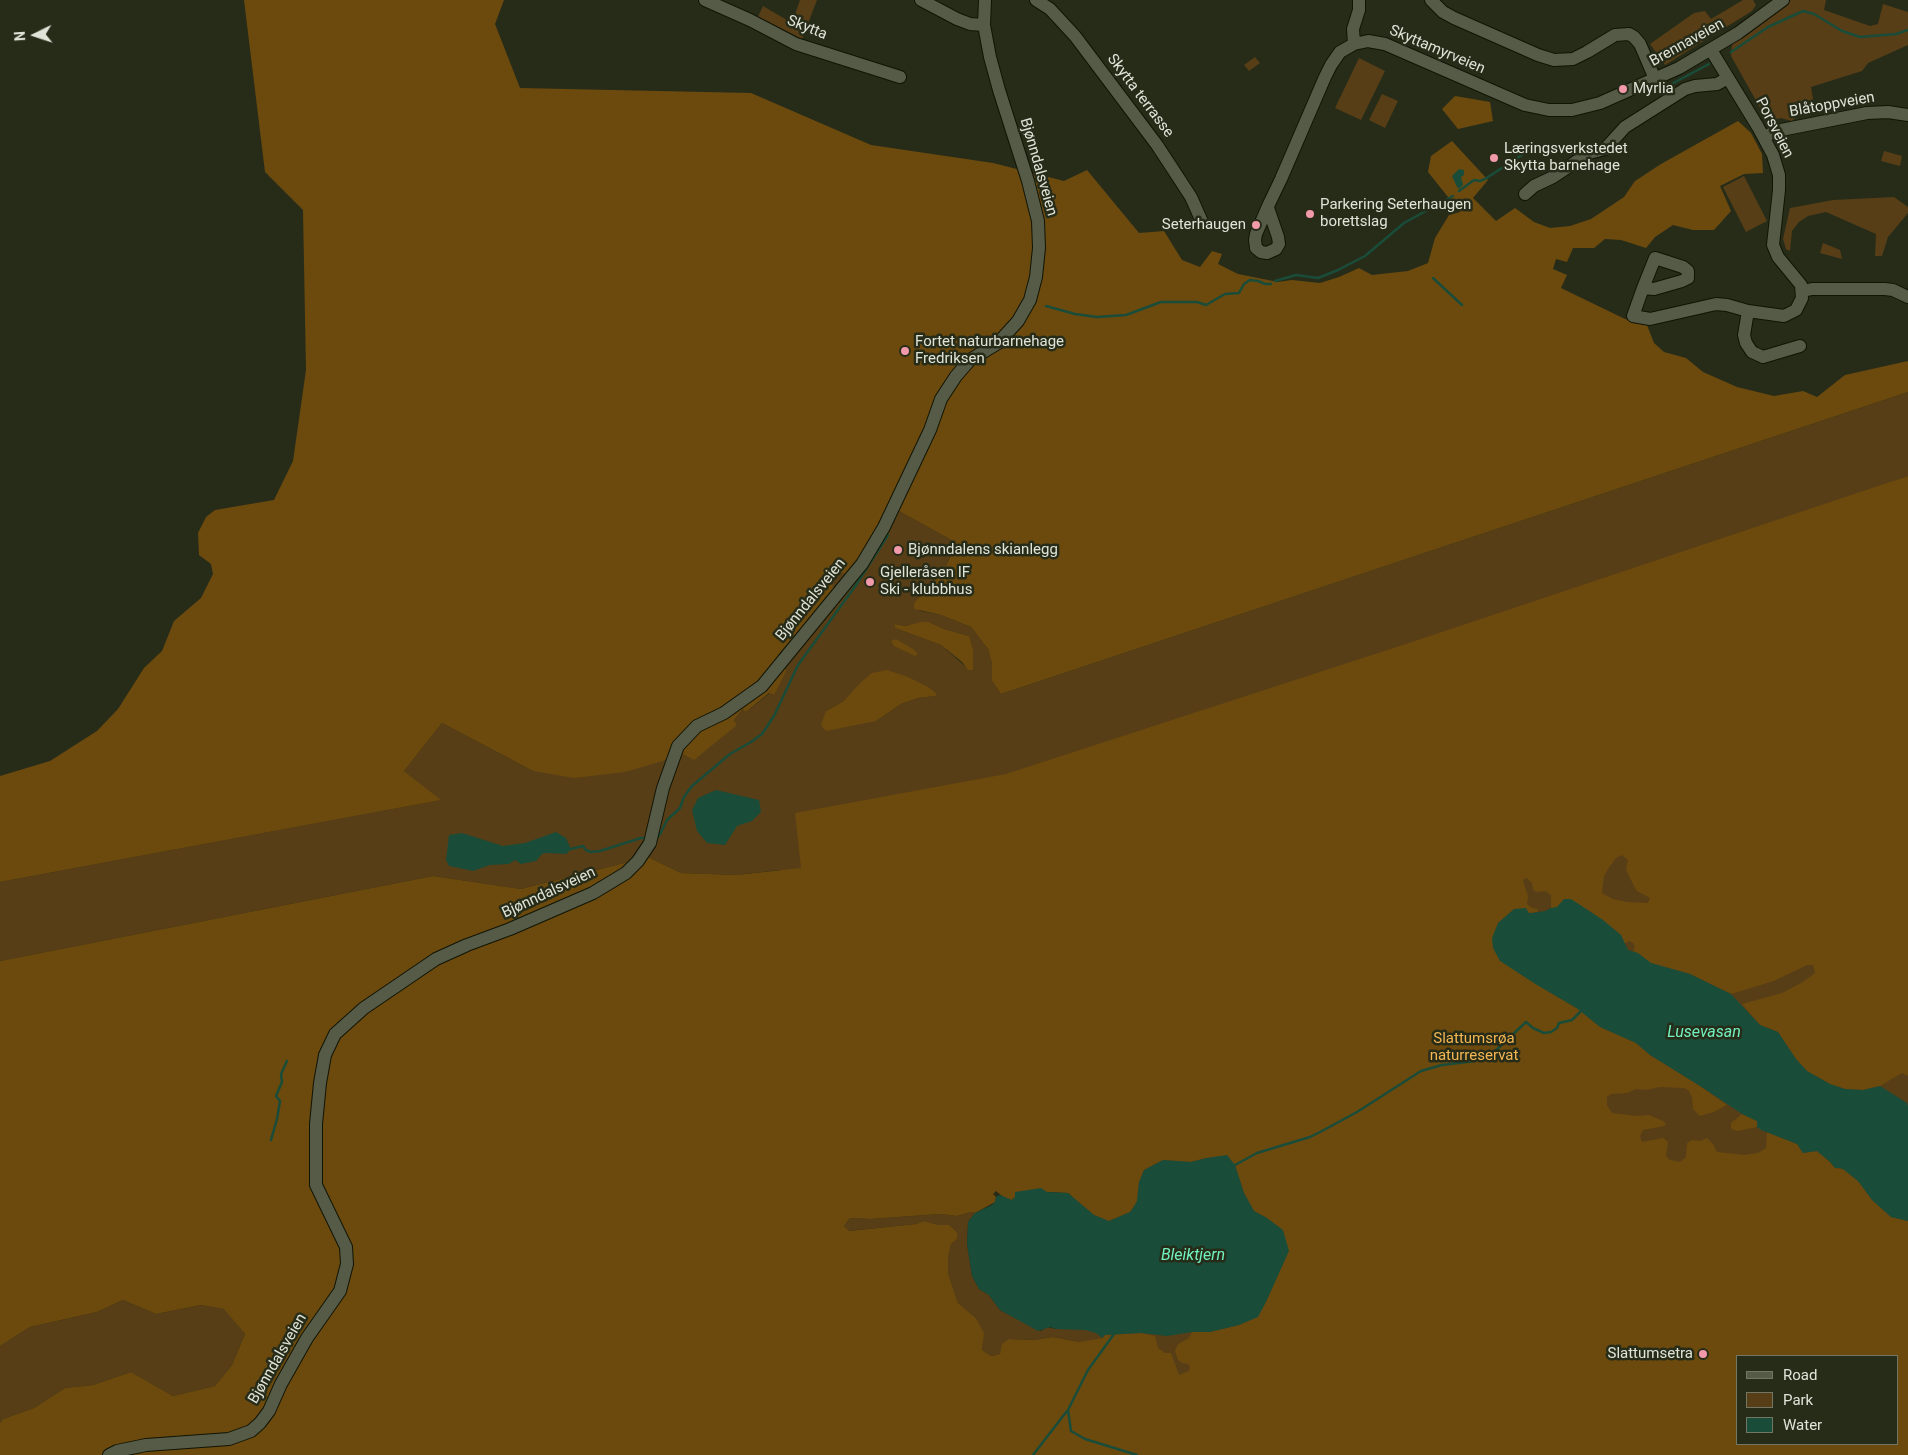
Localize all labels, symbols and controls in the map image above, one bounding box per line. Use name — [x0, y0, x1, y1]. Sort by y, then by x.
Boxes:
north arrow — [10, 10, 60, 60]
street label: Skytta — [784, 12, 830, 44]
street label: Brennaveien — [1647, 15, 1727, 71]
street label: Skyttamyrveien — [1387, 22, 1487, 78]
text: N — [12, 31, 28, 42]
street label: Skytta terrasse — [1103, 51, 1177, 141]
place label: Myrlia — [1633, 80, 1674, 98]
marker: Myrlia — [1617, 83, 1629, 95]
street label: Blåtoppveien — [1788, 89, 1876, 121]
street label: Porsveien — [1751, 95, 1797, 161]
street label: Bjønndalsveien — [1015, 116, 1061, 218]
place label: Læringsverkstedet Skytta barnehage — [1504, 140, 1628, 175]
marker: Læringsverkstedet Skytta barnehage — [1488, 152, 1500, 164]
place label: Parkering Seterhaugen borettslag — [1320, 196, 1471, 231]
marker: Parkering Seterhaugen borettslag — [1304, 208, 1316, 220]
place label: Seterhaugen — [1162, 216, 1246, 234]
marker: Seterhaugen — [1250, 219, 1262, 231]
place label: Fortet naturbarnehage Fredriksen — [915, 333, 1064, 368]
marker: Fortet naturbarnehage Fredriksen — [899, 345, 911, 357]
place label: Bjønndalens skianlegg — [908, 541, 1058, 559]
marker: Bjønndalens skianlegg — [892, 544, 904, 556]
street label: Bjønndalsveien — [772, 555, 850, 645]
place label: Gjelleråsen IF Ski - klubbhus — [880, 564, 972, 599]
marker: Gjelleråsen IF Ski - klubbhus — [864, 576, 876, 588]
street label: Bjønndalsveien — [499, 863, 599, 923]
water label: Lusevasan — [1667, 1023, 1741, 1043]
park label: Slattumsrøa naturreservat — [1430, 1030, 1518, 1065]
water label: Bleiktjern — [1161, 1246, 1225, 1266]
street label: Bjønndalsveien — [245, 1311, 311, 1407]
place label: Slattumsetra — [1607, 1345, 1693, 1363]
marker: Slattumsetra — [1697, 1348, 1709, 1360]
legend — [1736, 1355, 1898, 1445]
text: Road — [1783, 1366, 1817, 1384]
text: Park — [1783, 1391, 1813, 1409]
text: Water — [1783, 1416, 1822, 1434]

